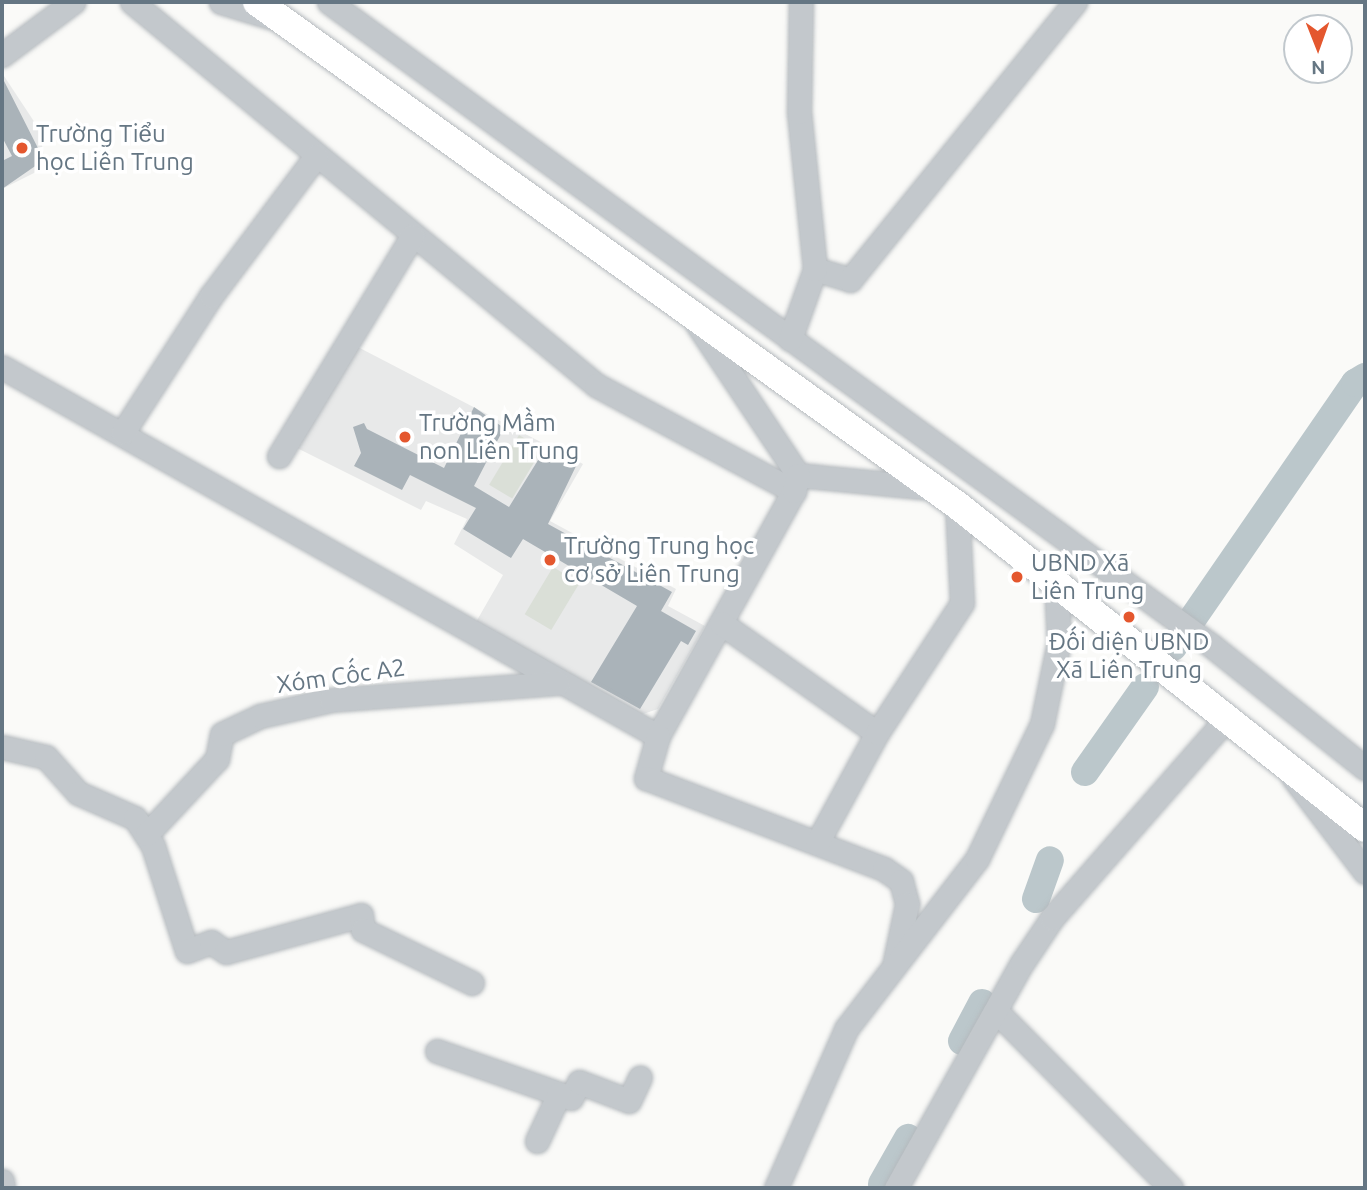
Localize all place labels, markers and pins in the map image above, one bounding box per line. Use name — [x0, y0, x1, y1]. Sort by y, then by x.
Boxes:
place label: Trường Tiểu học Liên Trung — [36, 120, 194, 176]
marker: Trường Tiểu học Liên Trung — [14, 140, 30, 156]
place label: Trường Mầm non Liên Trung — [419, 409, 579, 465]
marker: Trường Mầm non Liên Trung — [397, 429, 413, 445]
place label: Trường Trung học cơ sở Liên Trung — [564, 532, 754, 588]
place label: UBND Xã Liên Trung — [1031, 549, 1144, 605]
marker: Trường Trung học cơ sở Liên Trung — [542, 552, 558, 568]
marker: UBND Xã Liên Trung — [1009, 569, 1025, 585]
marker: Đối diện UBND Xã Liên Trung — [1121, 609, 1137, 625]
place label: Đối diện UBND Xã Liên Trung — [1049, 628, 1209, 684]

